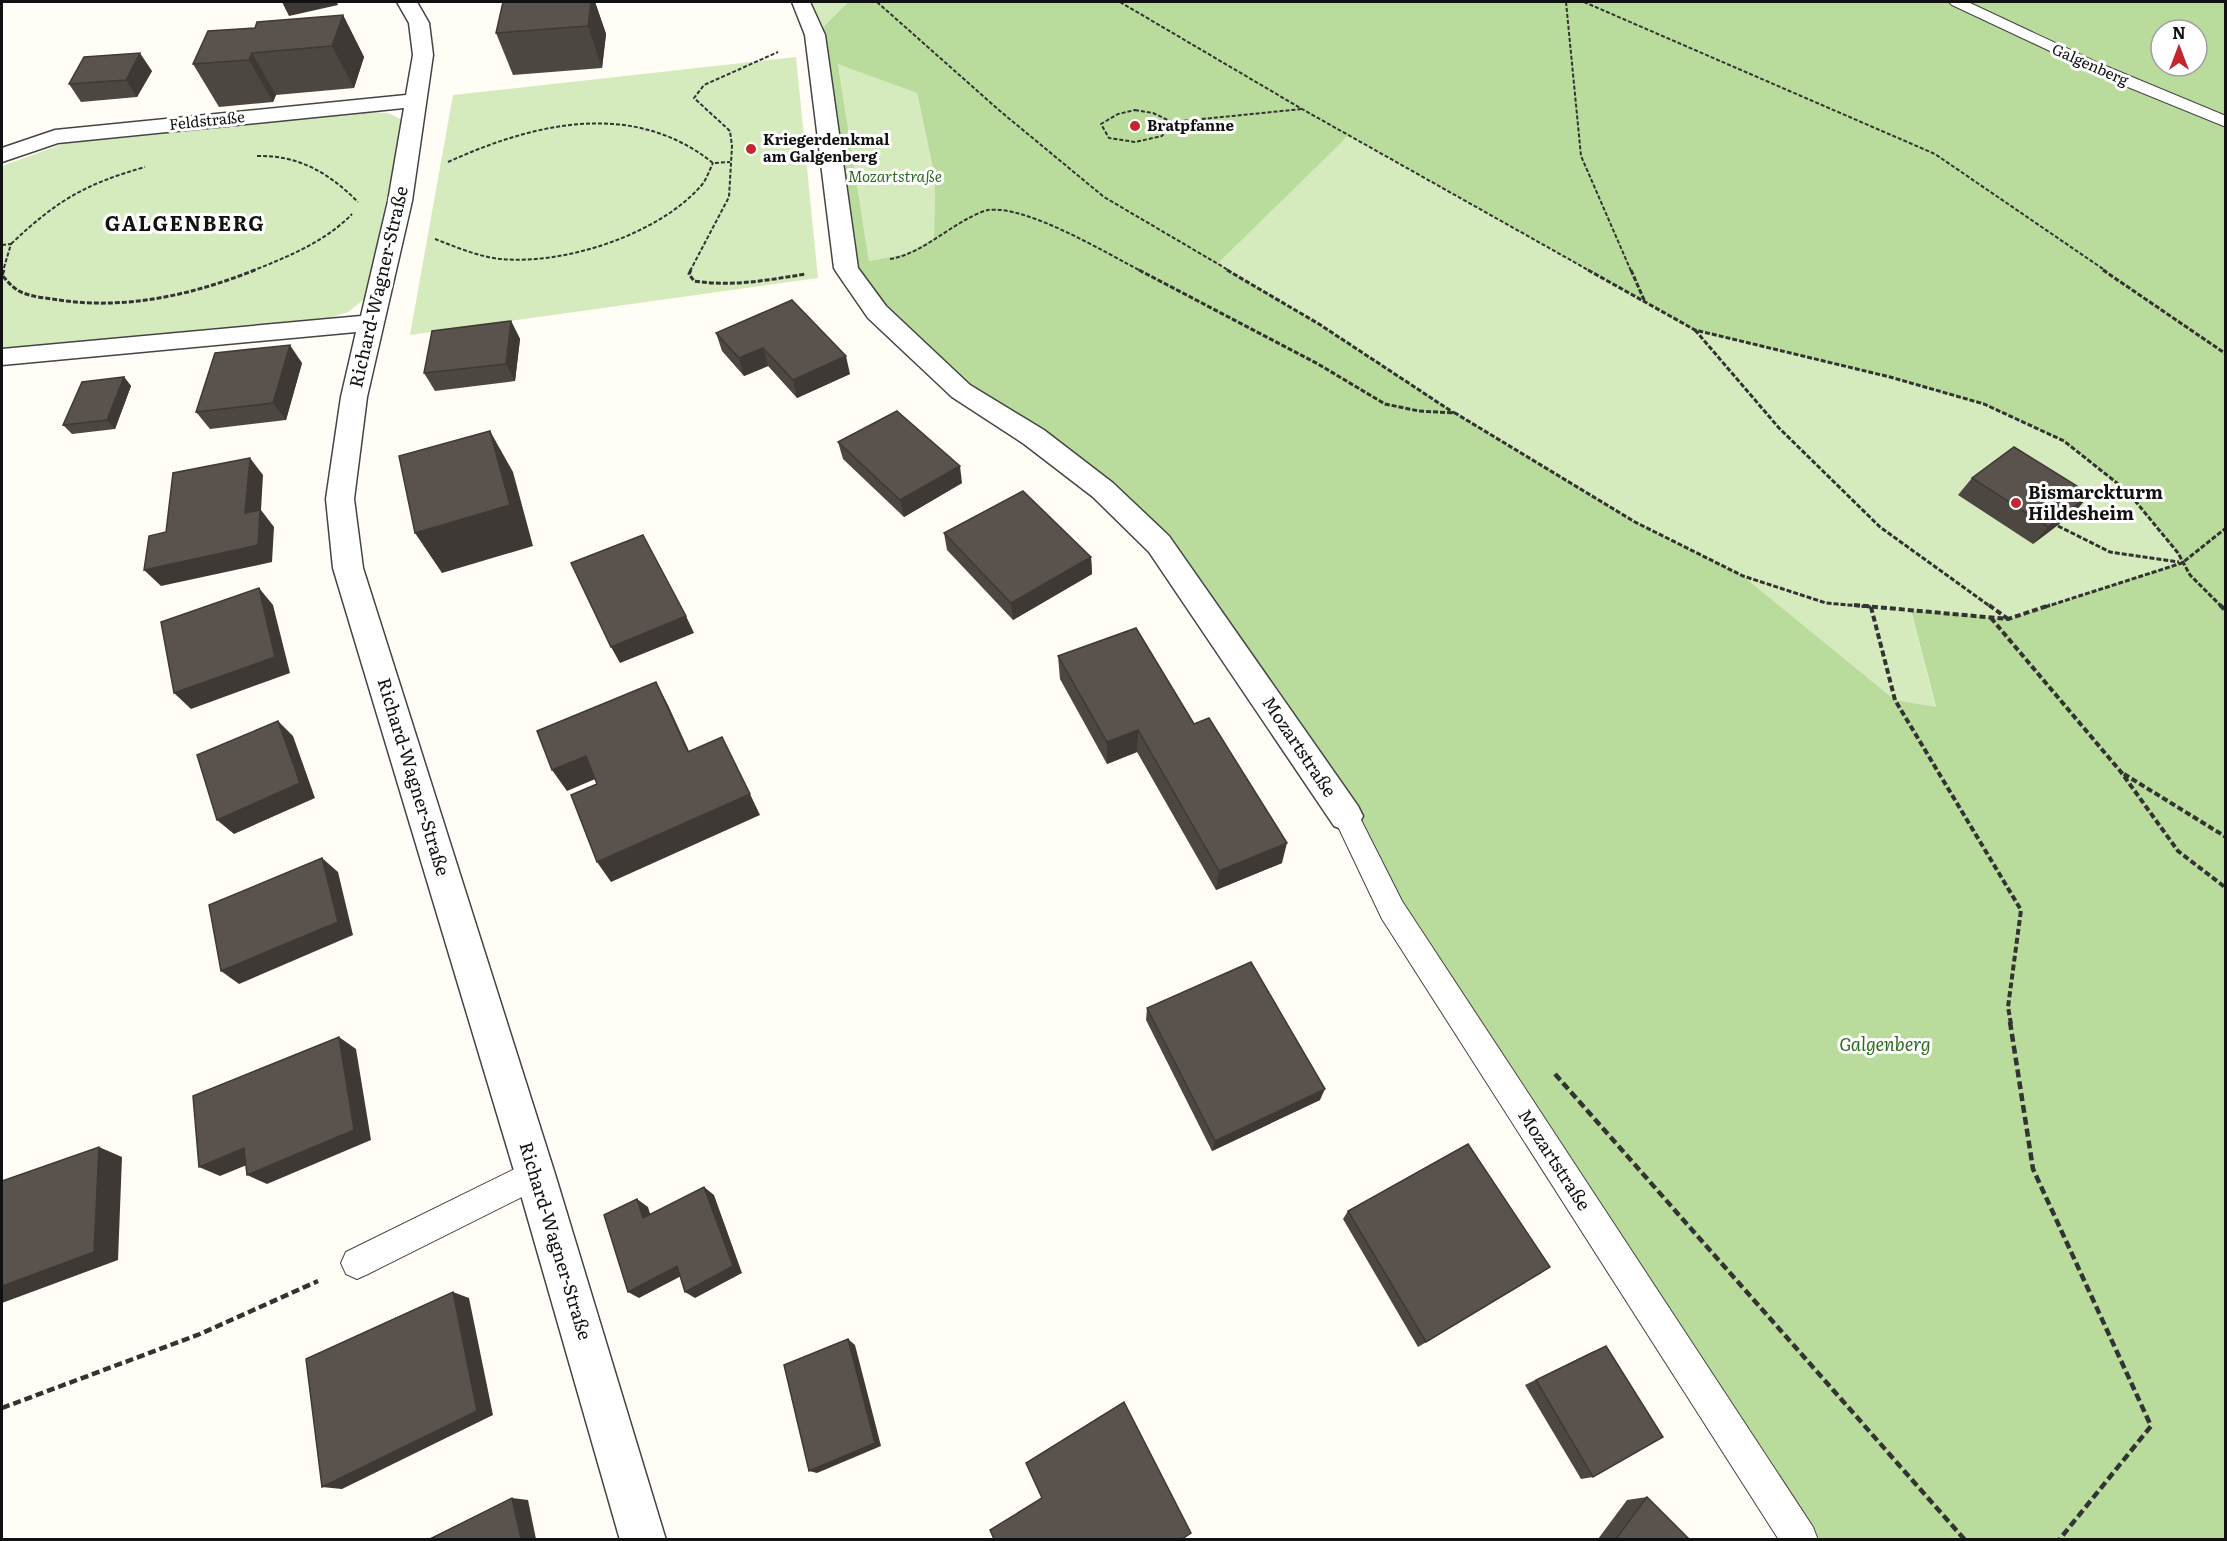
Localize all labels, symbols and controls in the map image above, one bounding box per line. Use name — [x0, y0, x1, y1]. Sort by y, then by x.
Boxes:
north arrow — [2149, 18, 2209, 78]
text: N — [2172, 20, 2186, 44]
street label: Galgenberg — [2049, 36, 2133, 91]
street label: Feldstraße — [168, 104, 246, 135]
place label: Bratpfanne — [1147, 113, 1234, 136]
marker: Bratpfanne — [1128, 119, 1142, 133]
place label: Kriegerdenkmal am Galgenberg — [763, 127, 890, 167]
marker: Kriegerdenkmal am Galgenberg — [744, 142, 758, 156]
park label: Mozartstraße — [848, 164, 942, 187]
street label: Richard-Wagner-Straße — [341, 183, 414, 390]
district label: GALGENBERG — [105, 207, 265, 237]
place label: Bismarckturm Hildesheim — [2028, 478, 2163, 526]
marker: Bismarckturm Hildesheim — [2009, 496, 2023, 510]
street label: Richard-Wagner-Straße — [371, 674, 457, 879]
street label: Mozartstraße — [1256, 690, 1344, 802]
park label: Galgenberg — [1839, 1030, 1931, 1057]
street label: Mozartstraße — [1512, 1103, 1598, 1215]
street label: Richard-Wagner-Straße — [513, 1138, 599, 1343]

